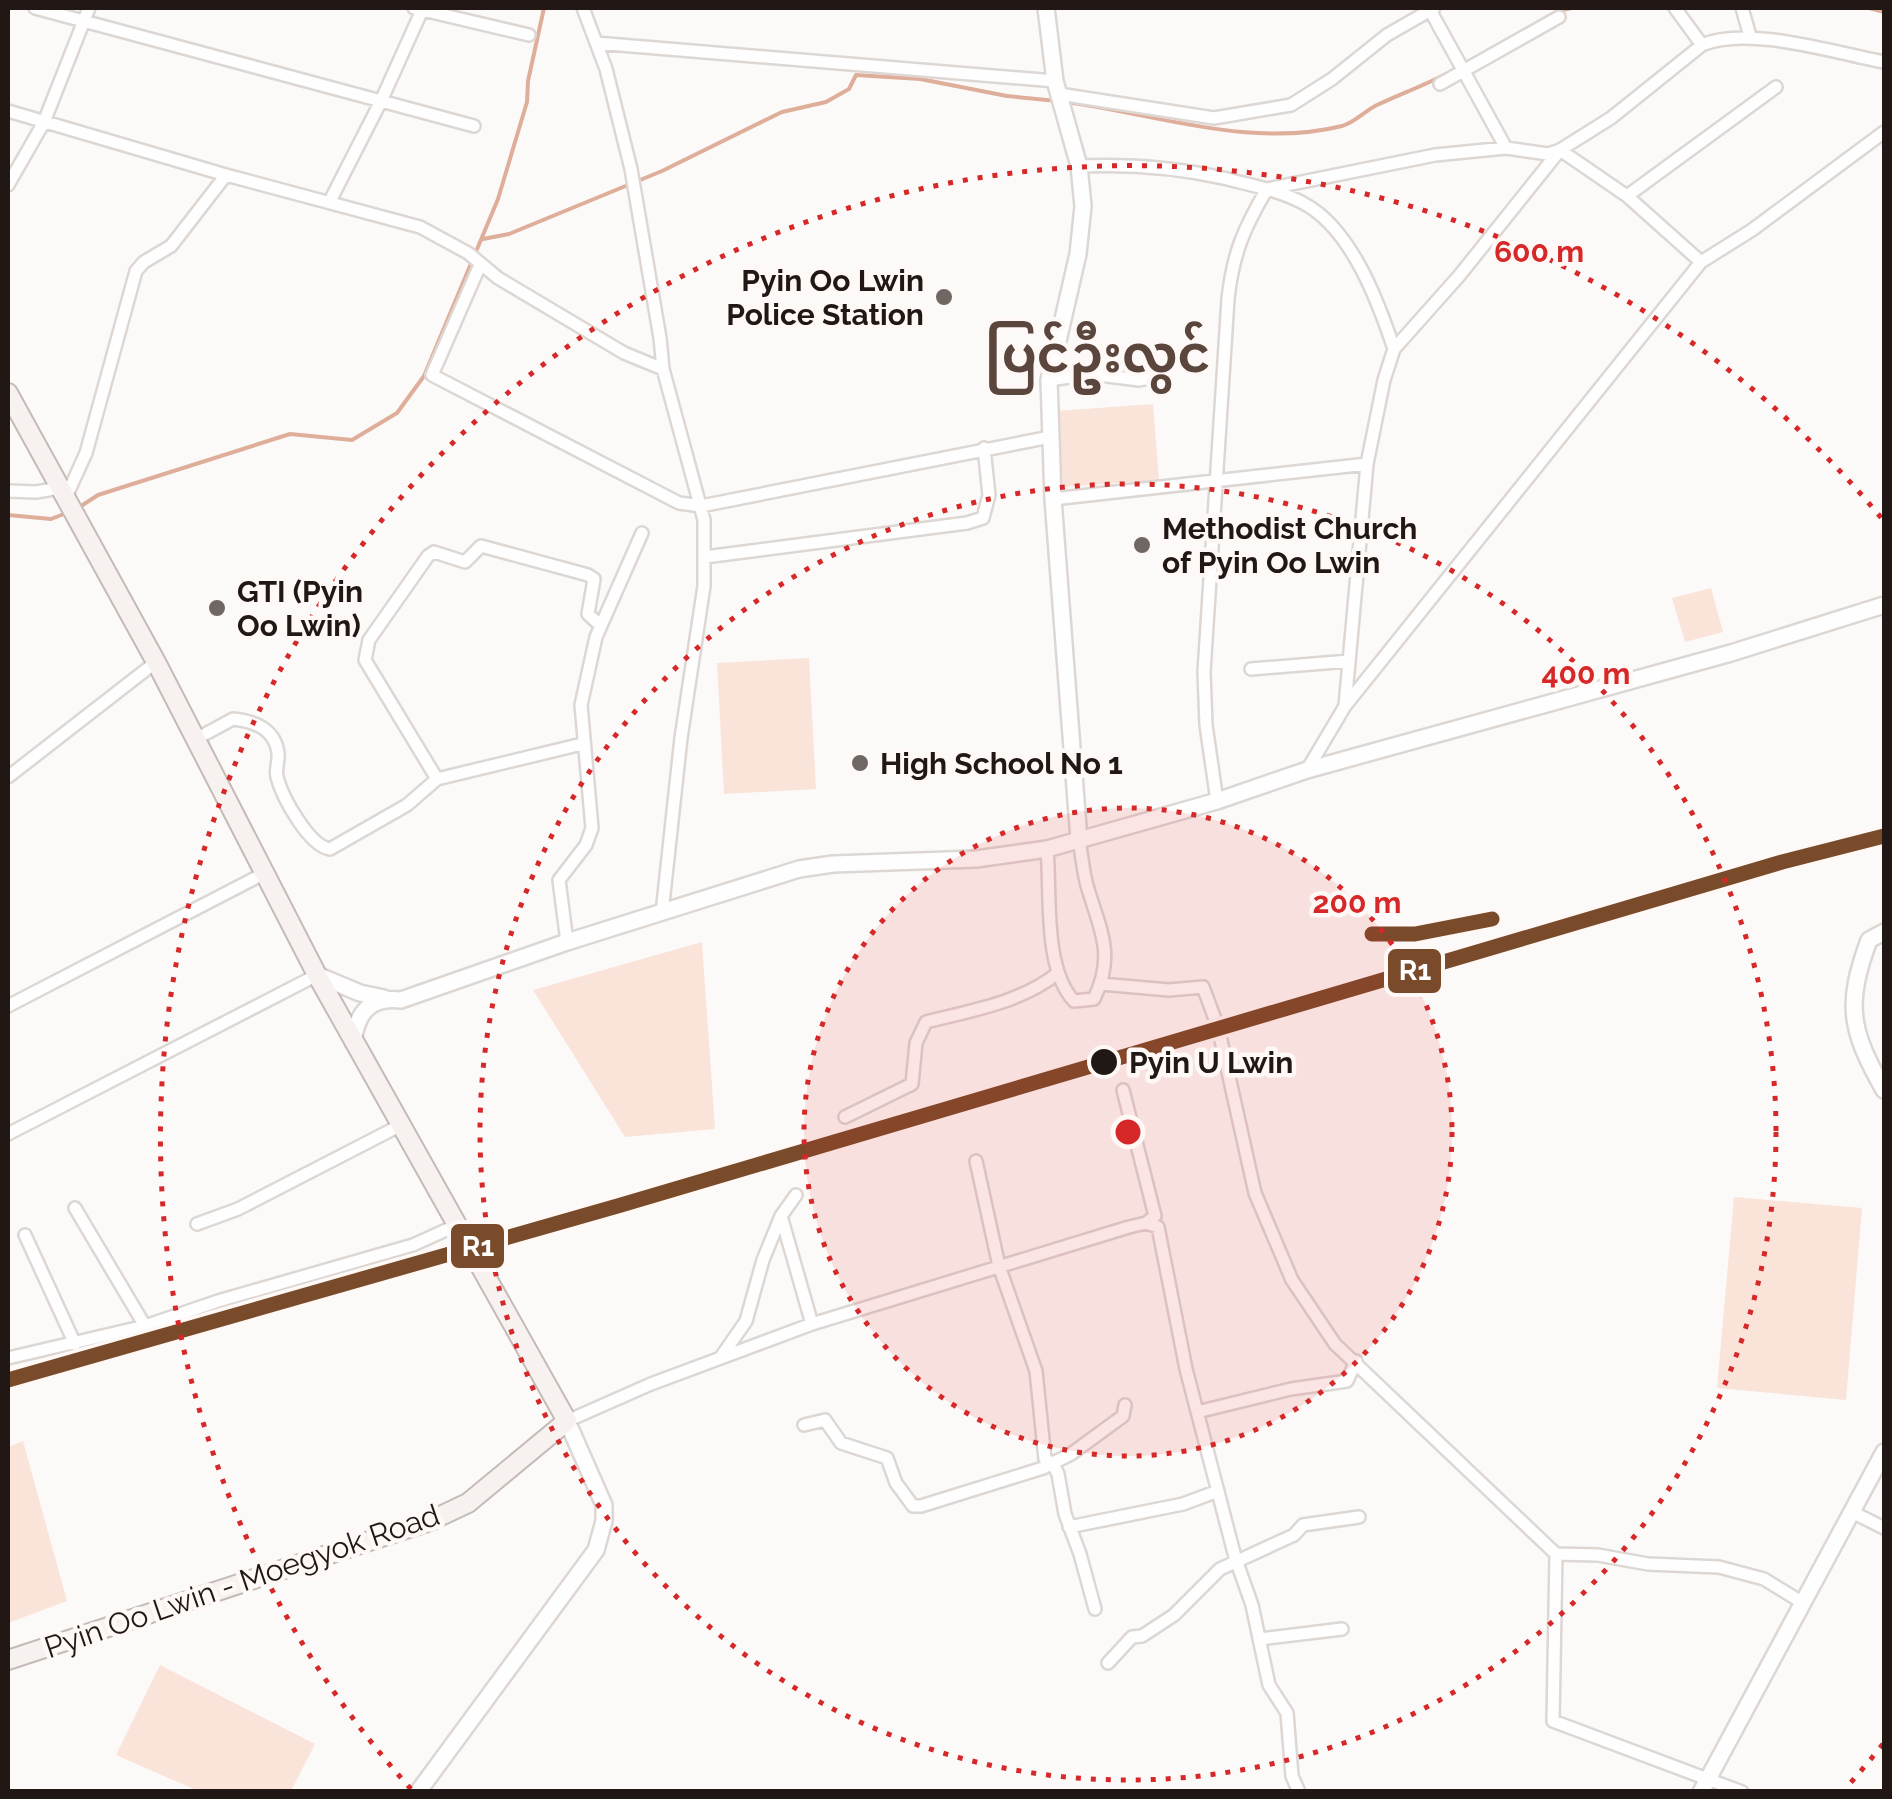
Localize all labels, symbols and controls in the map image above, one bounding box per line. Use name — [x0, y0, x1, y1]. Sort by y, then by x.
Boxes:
text: 600 m — [1494, 234, 1584, 269]
place label: Pyin Oo Lwin Police Station — [726, 263, 924, 332]
marker: Pyin Oo Lwin Police Station — [933, 286, 955, 308]
district label: ပြင်ဦးလွင် — [985, 321, 1211, 395]
place label: Methodist Church of Pyin Oo Lwin — [1162, 511, 1417, 580]
marker: Methodist Church of Pyin Oo Lwin — [1131, 534, 1153, 556]
place label: GTI (Pyin Oo Lwin) — [237, 574, 363, 643]
marker: GTI (Pyin Oo Lwin) — [206, 597, 228, 619]
text: 400 m — [1541, 656, 1631, 691]
place label: High School No 1 — [880, 746, 1123, 781]
marker: High School No 1 — [849, 752, 871, 774]
text: 200 m — [1313, 885, 1401, 920]
line badge: R1 — [1386, 947, 1443, 995]
text: R1 — [1399, 954, 1431, 987]
place label: Pyin U Lwin — [1129, 1045, 1293, 1080]
marker: Pyin U Lwin — [1088, 1046, 1120, 1078]
centre of rings — [1110, 1114, 1146, 1150]
line badge: R1 — [449, 1222, 506, 1270]
text: R1 — [462, 1230, 494, 1263]
street label: Pyin Oo Lwin - Moegyok Road — [40, 1497, 444, 1665]

